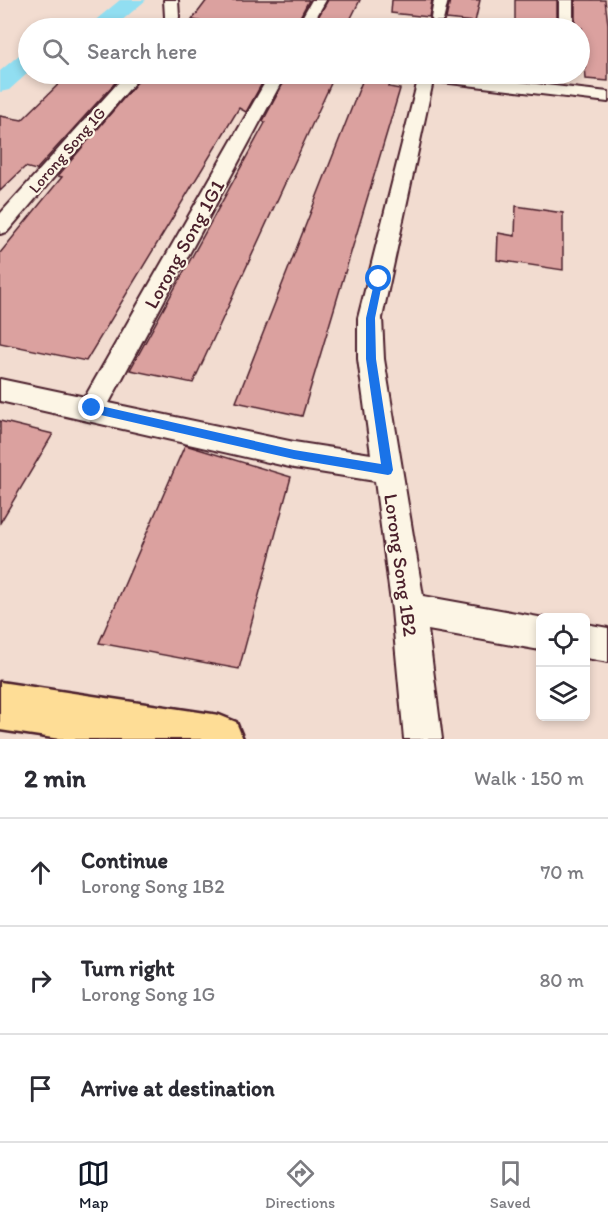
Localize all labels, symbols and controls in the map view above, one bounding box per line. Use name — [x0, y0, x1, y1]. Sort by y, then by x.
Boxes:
search box — [18, 18, 590, 84]
icon: search — [39, 35, 72, 68]
text: Search here — [87, 38, 197, 65]
street label: Lorong Song 1G — [25, 103, 109, 197]
street label: Lorong Song 1G1 — [139, 175, 229, 313]
route start — [365, 265, 391, 291]
route end — [78, 394, 104, 420]
street label: Lorong Song 1B2 — [379, 492, 423, 638]
map controls — [536, 613, 590, 721]
button: locate — [536, 613, 590, 667]
button: layers — [536, 667, 590, 721]
text: 2 min — [24, 762, 86, 794]
text: Walk · 150 m — [474, 766, 584, 790]
text: Continue — [81, 847, 168, 874]
icon: ahead — [24, 856, 57, 889]
text: 70 m — [540, 860, 584, 884]
text: Lorong Song 1B2 — [81, 874, 225, 898]
text: Turn right — [81, 955, 175, 982]
icon: right — [24, 964, 57, 997]
text: 80 m — [539, 968, 584, 992]
text: Lorong Song 1G — [81, 982, 215, 1006]
icon: arrive — [24, 1072, 57, 1105]
text: Arrive at destination — [81, 1075, 275, 1102]
tab: Map — [77, 1157, 110, 1212]
tab: Directions — [265, 1157, 335, 1212]
tab: Saved — [490, 1157, 531, 1212]

